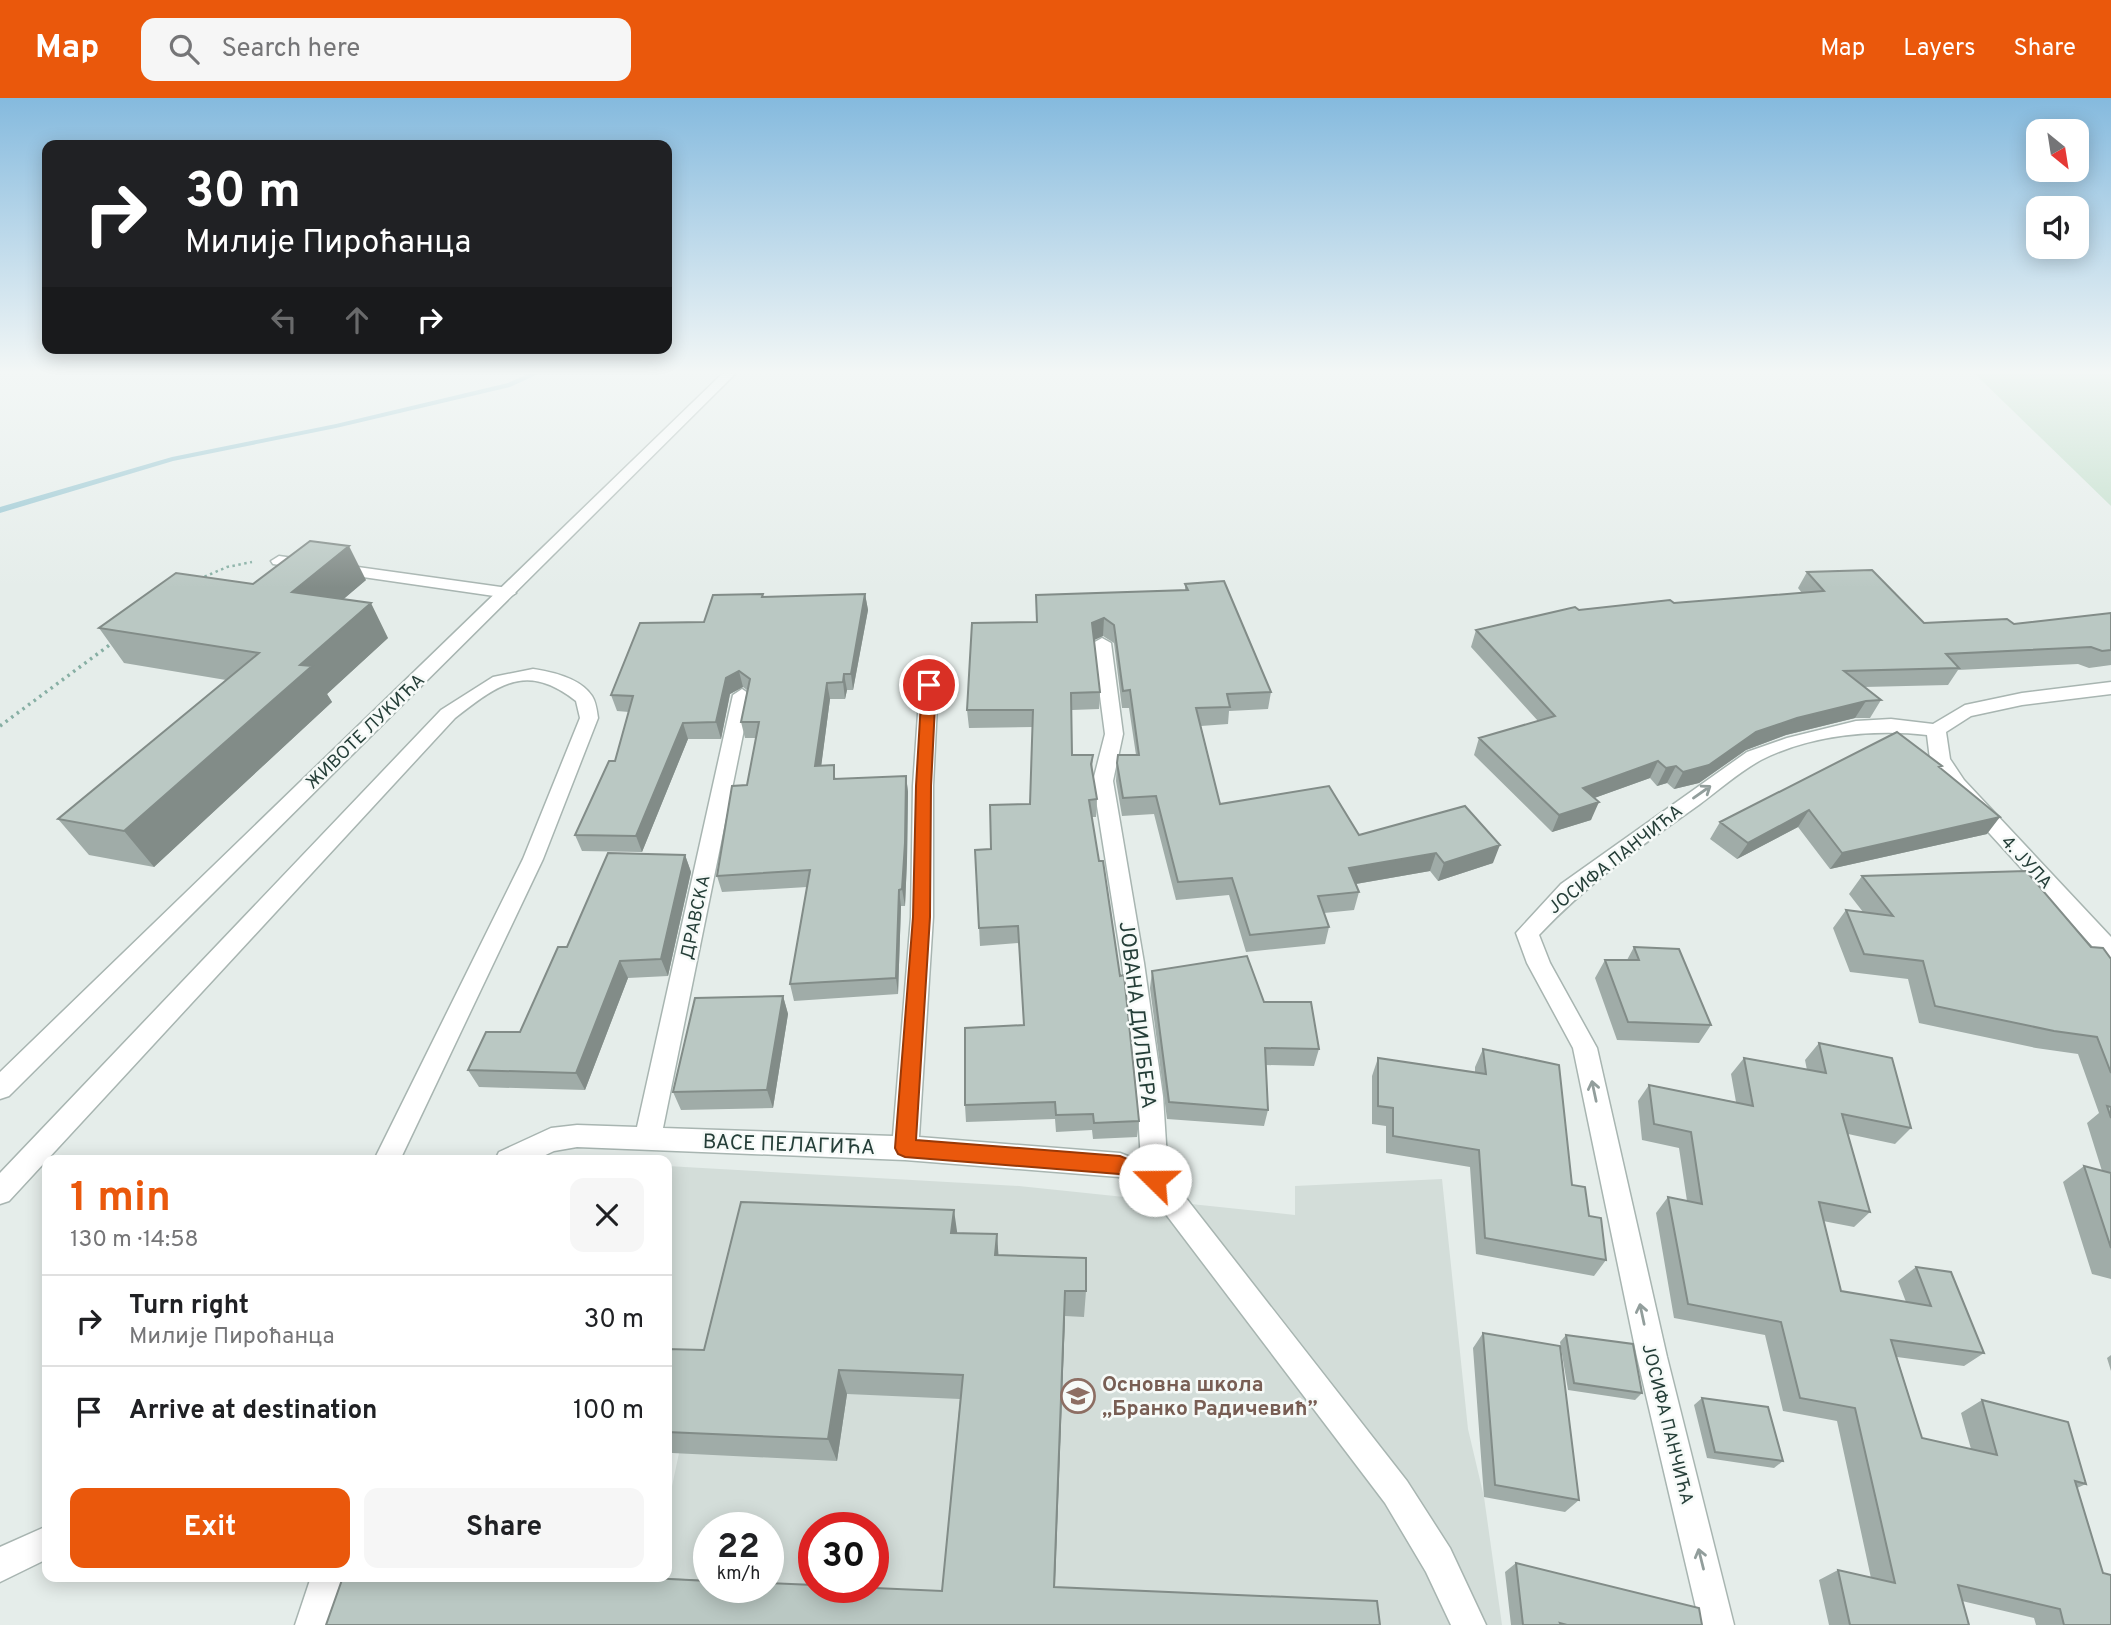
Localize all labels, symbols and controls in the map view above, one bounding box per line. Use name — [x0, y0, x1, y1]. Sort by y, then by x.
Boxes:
search box — [141, 18, 631, 81]
text: Map — [35, 28, 99, 70]
icon: search — [165, 30, 203, 68]
text: Search here — [221, 33, 360, 66]
text: Map — [1820, 34, 1865, 64]
text: Layers — [1903, 34, 1975, 64]
text: Share — [2013, 34, 2076, 64]
north arrow — [2026, 119, 2090, 182]
map controls — [2026, 119, 2089, 259]
text: 30 m — [185, 163, 301, 225]
icon: right — [70, 168, 161, 259]
button: sound — [2026, 196, 2089, 259]
text: Милије Пироћанца — [185, 224, 471, 264]
icon: left — [265, 301, 303, 339]
icon: ahead — [338, 301, 376, 339]
icon: right — [411, 301, 449, 339]
pin — [899, 655, 959, 715]
icon: arrive — [910, 666, 948, 704]
street label: ЖИВОТЕ ЛУКИЋА — [302, 669, 430, 795]
one-way arrow — [1692, 785, 1711, 799]
street label: ЈОСИФА ПАНЧИЋА — [1544, 800, 1688, 920]
street label: 4. ЈУЛА — [1995, 831, 2057, 895]
street label: ДРАВСКА — [676, 873, 717, 962]
street label: ЈОВАНА ДИЛБЕРА — [1112, 920, 1161, 1110]
one-way arrow — [1587, 1080, 1601, 1103]
street label: ВАСЕ ПЕЛАГИЋА — [702, 1129, 876, 1162]
position arrow — [1118, 1143, 1192, 1217]
text: 1 min — [70, 1173, 171, 1226]
button: close — [570, 1178, 644, 1252]
text: 130 m · 14:58 — [70, 1226, 199, 1255]
text: Turn right — [129, 1290, 249, 1323]
icon: right — [70, 1302, 108, 1340]
one-way arrow — [1635, 1303, 1649, 1326]
text: 30 m — [584, 1304, 644, 1337]
text: Милије Пироћанца — [129, 1323, 335, 1352]
street label: ЈОСИФА ПАНЧИЋА — [1635, 1342, 1698, 1507]
place label: Основна школа „Бранко Радичевић” — [1102, 1372, 1318, 1423]
school or university icon: Основна школа „Бранко Радичевић” — [1059, 1377, 1097, 1415]
icon: arrive — [70, 1393, 108, 1431]
text: Arrive at destination — [129, 1395, 377, 1428]
text: 100 m — [573, 1395, 644, 1428]
button: Exit — [70, 1488, 350, 1568]
button: Share — [364, 1488, 644, 1568]
speed limit sign: 30 — [798, 1512, 889, 1603]
text: 22 — [717, 1526, 760, 1570]
one-way arrow — [1694, 1548, 1707, 1571]
text: km/h — [717, 1563, 760, 1586]

